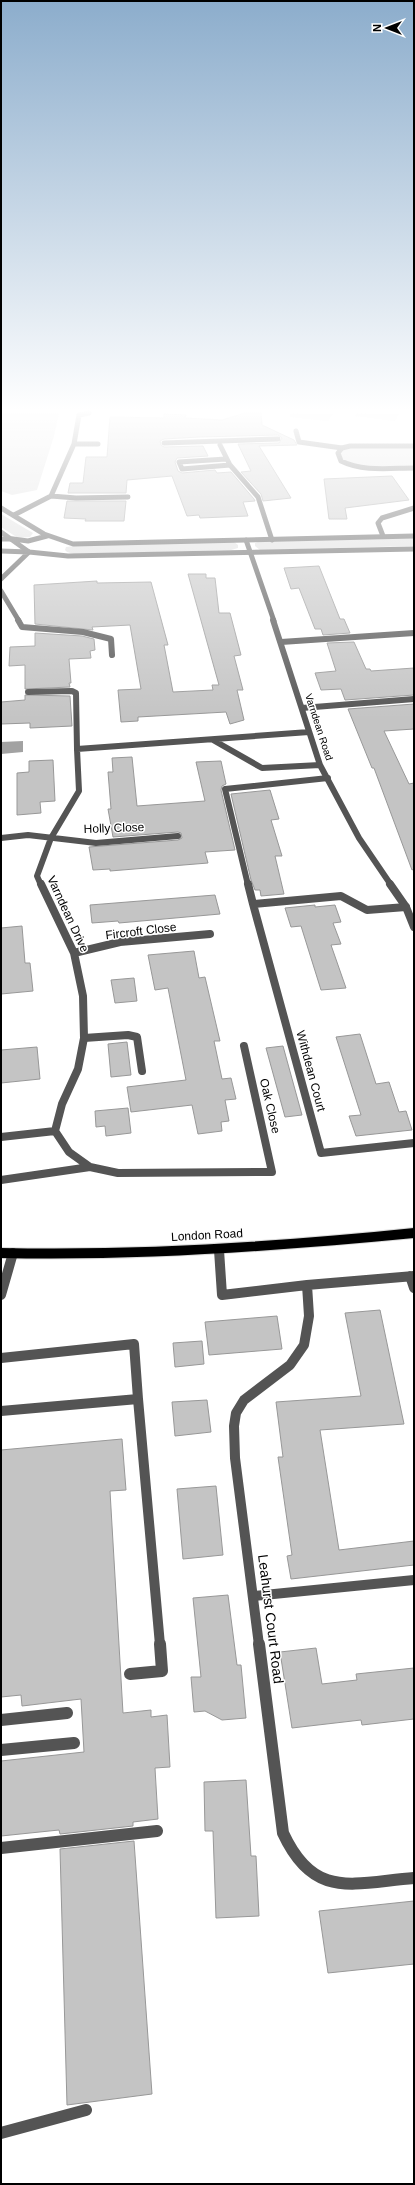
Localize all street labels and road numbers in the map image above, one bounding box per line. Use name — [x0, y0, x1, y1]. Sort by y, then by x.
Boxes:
street label: Varndean Road — [303, 692, 335, 762]
street label: Holly Close — [83, 820, 145, 836]
street label: Varndean Drive — [44, 874, 92, 955]
street label: Fircroft Close — [105, 920, 178, 942]
street label: Withdean Court — [293, 1029, 329, 1114]
street label: Oak Close — [257, 1077, 283, 1135]
street label: London Road — [171, 1226, 243, 1244]
street label: Leahurst Court Road — [255, 1554, 287, 1684]

